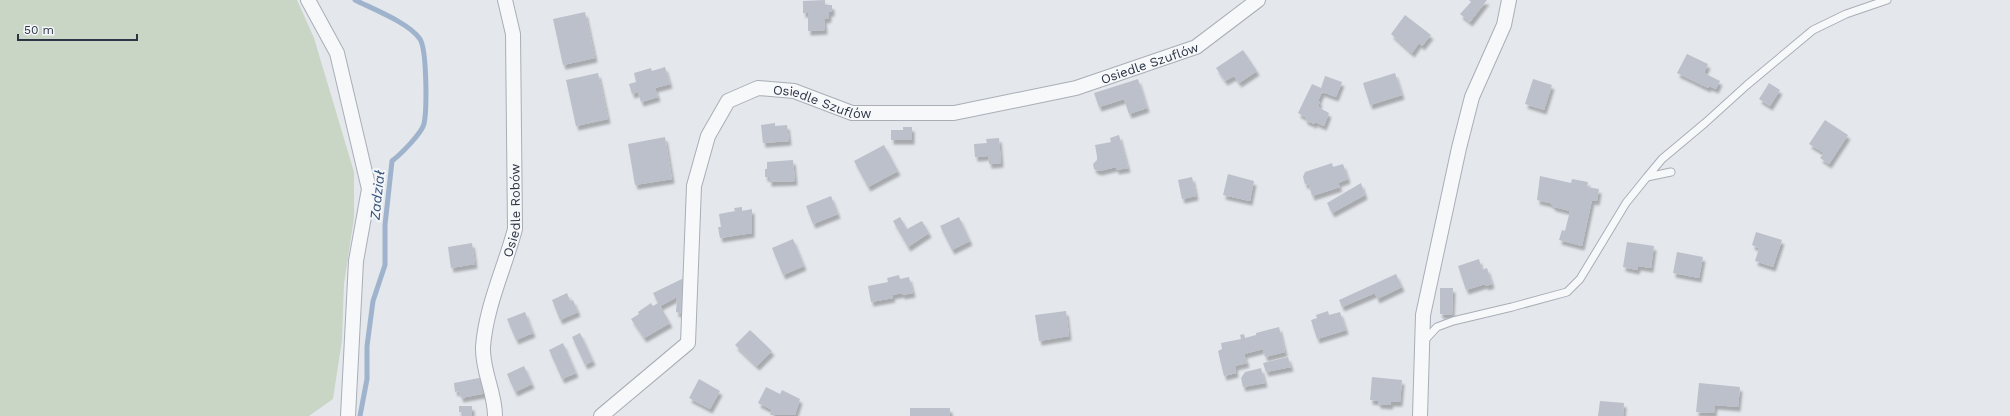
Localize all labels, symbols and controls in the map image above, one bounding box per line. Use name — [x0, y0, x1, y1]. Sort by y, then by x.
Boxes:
scale bar — [18, 16, 137, 42]
text: 50 m — [24, 23, 54, 37]
street label: Osiedle Szuflów — [1099, 40, 1201, 87]
street label: Osiedle Szuflów — [772, 82, 872, 121]
street label: Osiedle Robów — [500, 163, 523, 259]
water label: Zadział — [366, 168, 388, 221]

